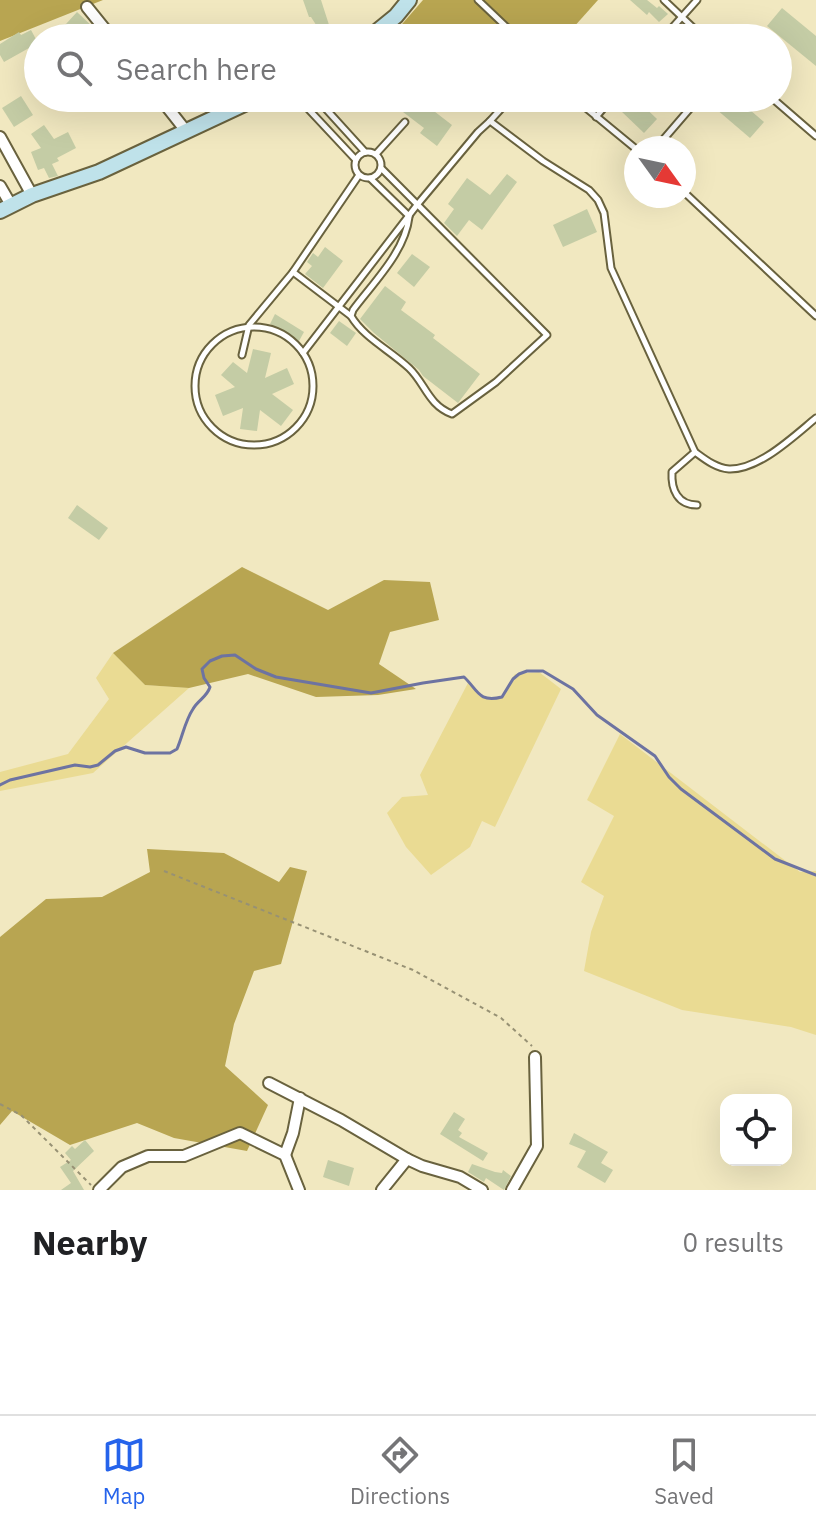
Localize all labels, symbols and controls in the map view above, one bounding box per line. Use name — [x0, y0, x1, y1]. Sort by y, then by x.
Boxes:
search box — [24, 24, 792, 112]
icon: search — [52, 46, 96, 90]
text: Search here — [116, 49, 277, 88]
north arrow — [624, 136, 696, 208]
map controls — [720, 1094, 792, 1166]
button: locate — [720, 1094, 792, 1166]
text: Nearby — [32, 1220, 147, 1264]
text: 0 results — [682, 1225, 784, 1259]
tab: Map — [102, 1433, 146, 1510]
tab: Directions — [350, 1433, 450, 1510]
tab: Saved — [654, 1433, 714, 1510]

